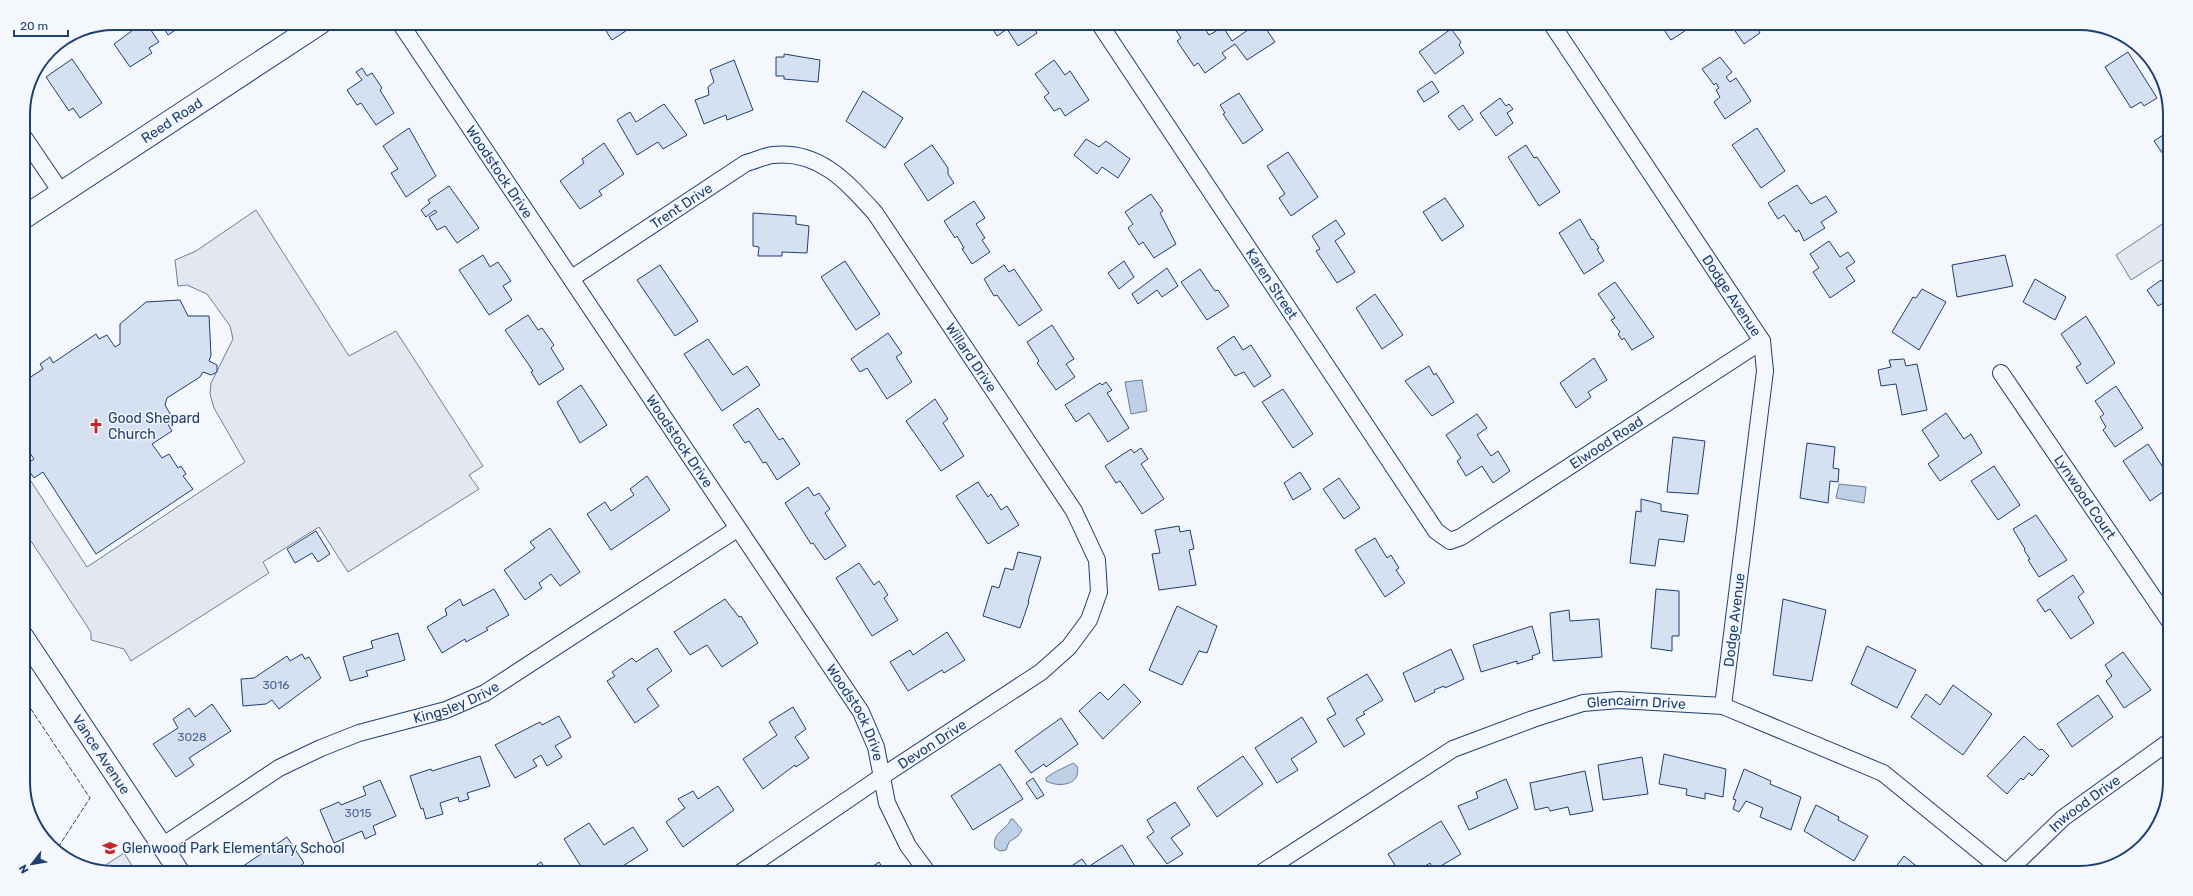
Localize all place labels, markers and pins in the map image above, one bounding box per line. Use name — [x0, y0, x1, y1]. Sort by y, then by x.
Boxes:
place label: Good Shepard Church — [108, 410, 200, 443]
church icon: Good Shepard Church — [87, 417, 105, 435]
school or university icon: Glenwood Park Elementary School — [101, 839, 119, 857]
place label: Glenwood Park Elementary School — [122, 840, 345, 857]

